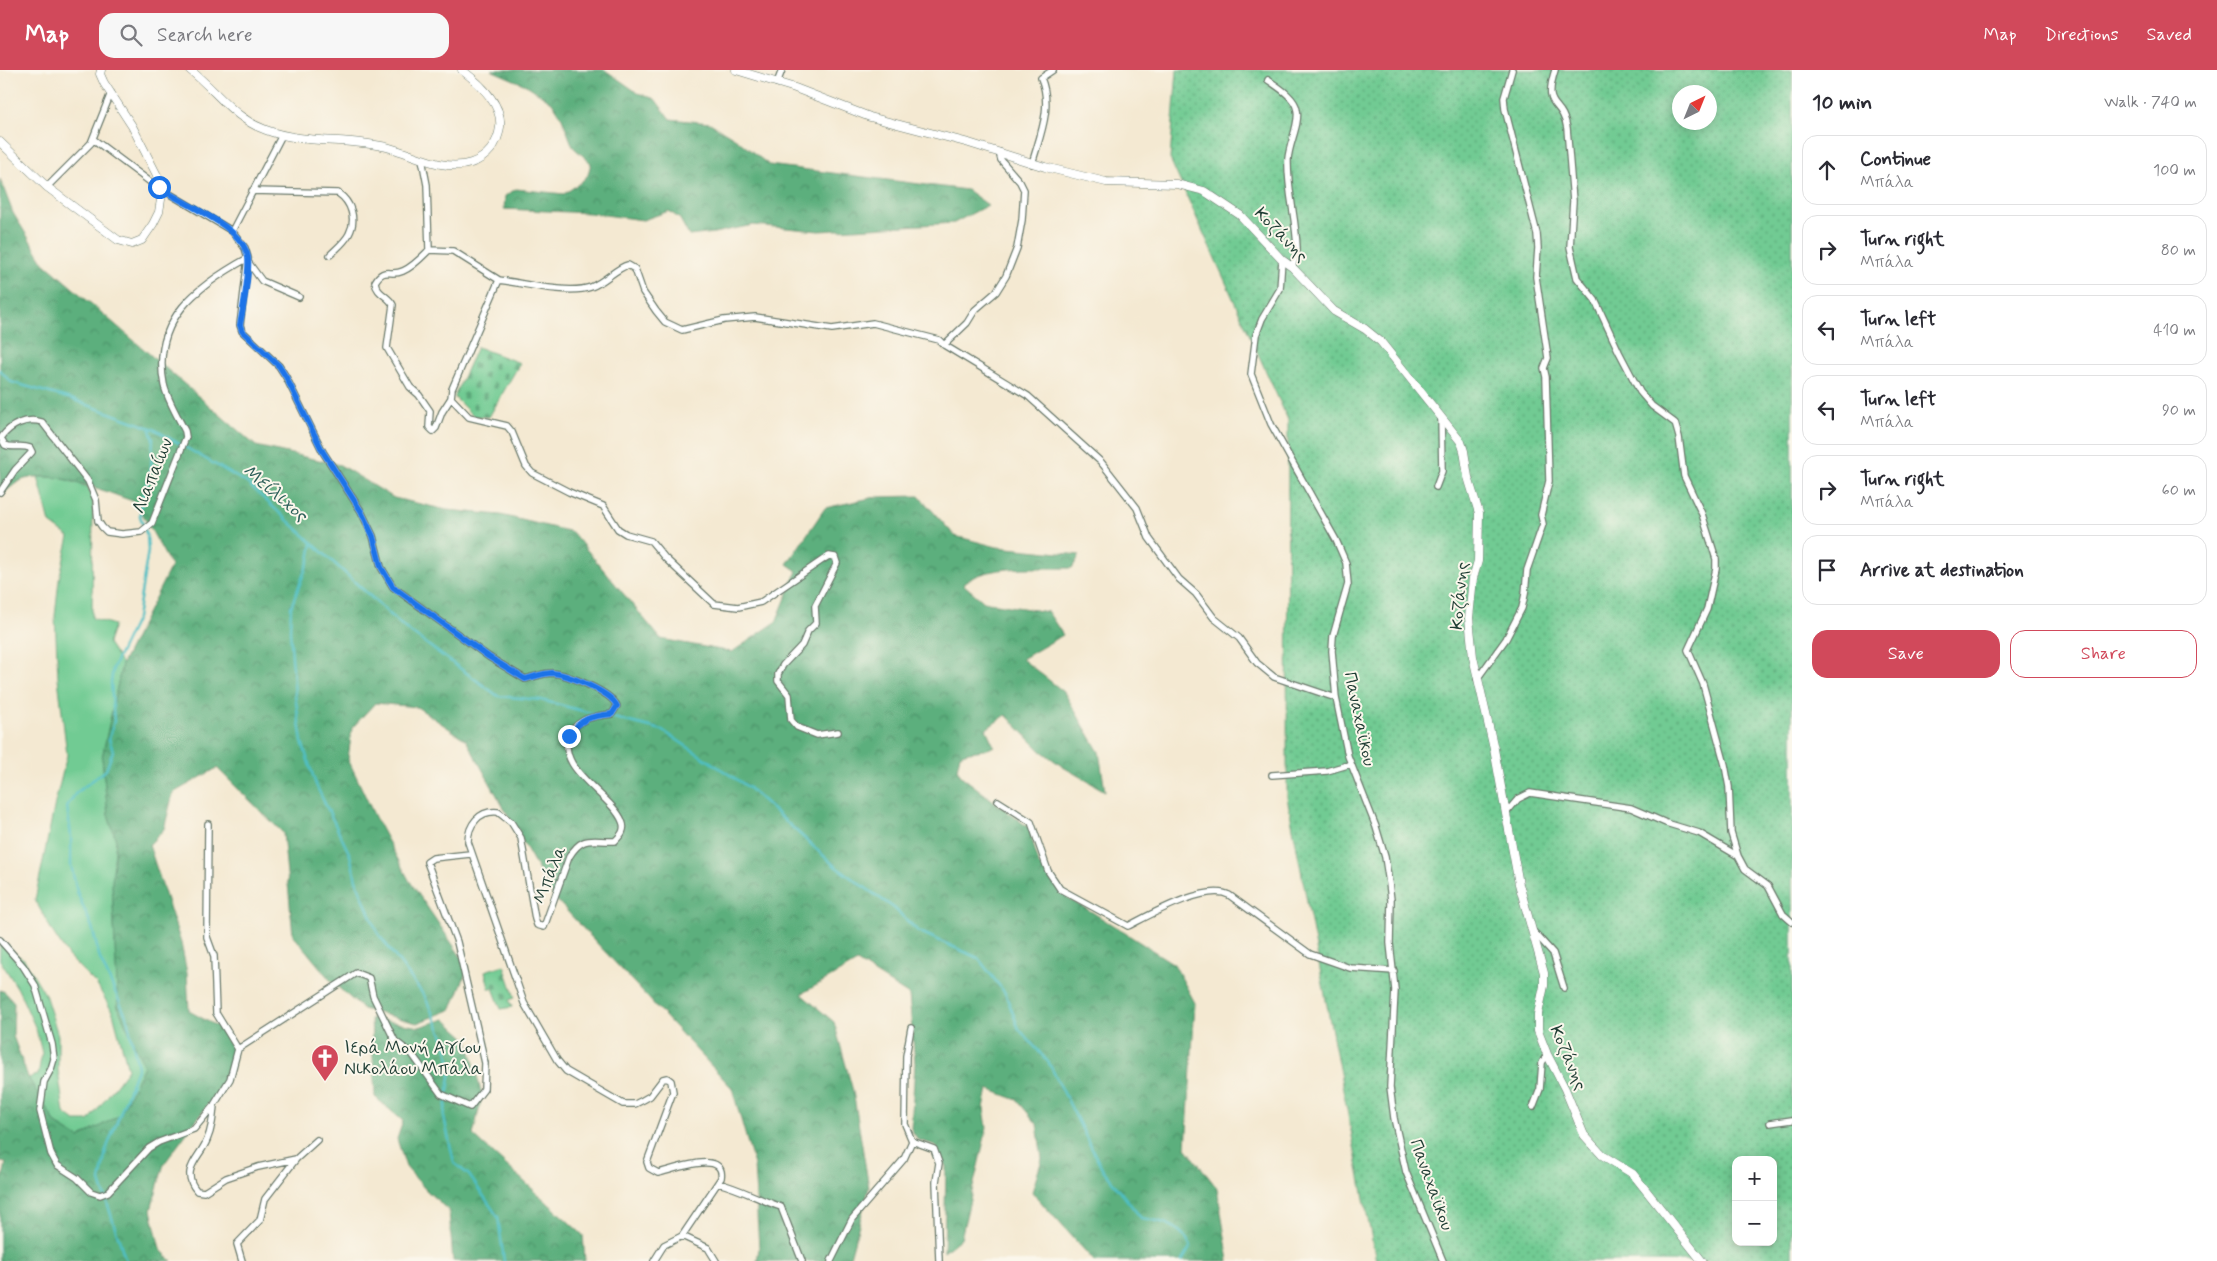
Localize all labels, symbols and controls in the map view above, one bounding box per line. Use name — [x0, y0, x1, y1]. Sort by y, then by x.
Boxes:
search box — [99, 13, 449, 58]
text: Map — [25, 20, 69, 51]
icon: search — [117, 21, 145, 49]
text: Search here — [157, 23, 253, 48]
text: Map — [1984, 23, 2017, 47]
text: Directions — [2045, 23, 2119, 47]
text: Saved — [2147, 23, 2192, 47]
north arrow — [1672, 85, 1717, 130]
text: 10 min — [1812, 89, 1872, 117]
text: Walk · 740 m — [2104, 92, 2197, 113]
text: Continue — [1860, 147, 1931, 172]
icon: ahead — [1813, 156, 1841, 184]
text: 100 m — [2153, 160, 2196, 181]
text: Μπάλα — [1860, 172, 1914, 193]
route start — [148, 176, 171, 199]
street label: Κοζάνης — [1249, 202, 1313, 268]
text: Turn right — [1860, 227, 1944, 252]
icon: right — [1813, 236, 1841, 264]
text: 80 m — [2161, 240, 2196, 261]
text: Μπάλα — [1860, 252, 1914, 273]
text: Turn left — [1860, 307, 1936, 332]
icon: left — [1813, 316, 1841, 344]
text: 410 m — [2153, 320, 2196, 341]
text: Μπάλα — [1860, 332, 1914, 353]
text: Turn left — [1860, 387, 1936, 412]
icon: left — [1813, 396, 1841, 424]
text: 90 m — [2162, 400, 2196, 421]
text: Μπάλα — [1860, 412, 1914, 433]
street label: Λιαπαίων — [127, 434, 179, 517]
water label: Μείλιχος — [237, 459, 314, 529]
text: Turn right — [1860, 467, 1944, 492]
icon: right — [1813, 476, 1841, 504]
text: 60 m — [2162, 480, 2196, 501]
text: Μπάλα — [1860, 492, 1914, 513]
icon: arrive — [1813, 556, 1841, 584]
text: Arrive at destination — [1860, 558, 2024, 583]
street label: Κοζάνης — [1445, 561, 1475, 631]
button: Save — [1812, 630, 2000, 678]
button: Share — [2010, 630, 2197, 678]
street label: Παναχαϊκου — [1337, 670, 1381, 768]
route end — [558, 725, 581, 748]
street label: Μπάλα — [528, 842, 572, 908]
street label: Κοζάνης — [1544, 1022, 1592, 1094]
place label: Ιερά Μονή Αγίου Νικολάου Μπάλα — [344, 1036, 482, 1081]
church icon: Ιερά Μονή Αγίου Νικολάου Μπάλα — [310, 1043, 340, 1082]
street label: Παναχαϊκου — [1403, 1136, 1459, 1234]
map controls — [1732, 1156, 1777, 1246]
button: + — [1732, 1156, 1777, 1201]
button: − — [1732, 1201, 1777, 1246]

